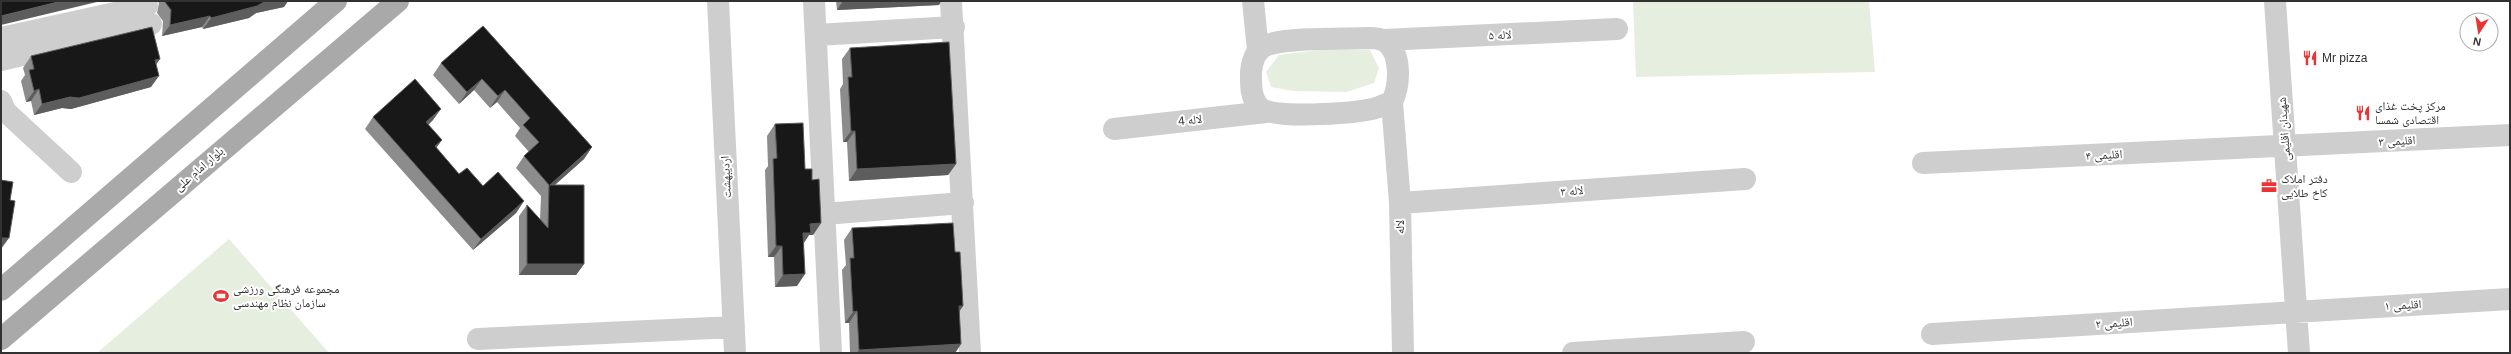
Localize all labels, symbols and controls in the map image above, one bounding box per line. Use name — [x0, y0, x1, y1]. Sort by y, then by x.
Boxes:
north arrow — [2459, 12, 2499, 52]
street label: لاله ۵ — [1488, 27, 1512, 43]
text: N — [2472, 35, 2482, 48]
restaurant icon: Mr pizza — [2301, 49, 2319, 67]
place label: Mr pizza — [2322, 51, 2368, 65]
street label: شهیدان اقلیمی — [2275, 96, 2293, 161]
place label: مرکز پخت غذای اقتصادی شمسا — [2375, 99, 2446, 127]
restaurant icon: مرکز پخت غذای اقتصادی شمسا — [2354, 104, 2372, 122]
street label: لاله 4 — [1177, 112, 1203, 128]
street label: اقلیمی ۳ — [2378, 133, 2416, 149]
street label: بلوار امام علی — [172, 144, 227, 195]
street label: اقلیمی ۴ — [2085, 147, 2123, 163]
street label: اردیبهشت — [718, 155, 734, 199]
place label: دفتر املاک کاخ طلایی — [2281, 172, 2328, 200]
office icon: دفتر املاک کاخ طلایی — [2260, 177, 2278, 195]
street label: لاله ۳ — [1560, 183, 1584, 199]
street label: لاله — [1393, 220, 1407, 234]
place label: مجموعه فرهنگی ورزشی سازمان نظام مهندسی — [233, 282, 339, 311]
sports icon: مجموعه فرهنگی ورزشی سازمان نظام مهندسی — [212, 287, 230, 305]
street label: اقلیمی ۱ — [2384, 297, 2422, 313]
street label: اقلیمی ۲ — [2095, 315, 2133, 331]

